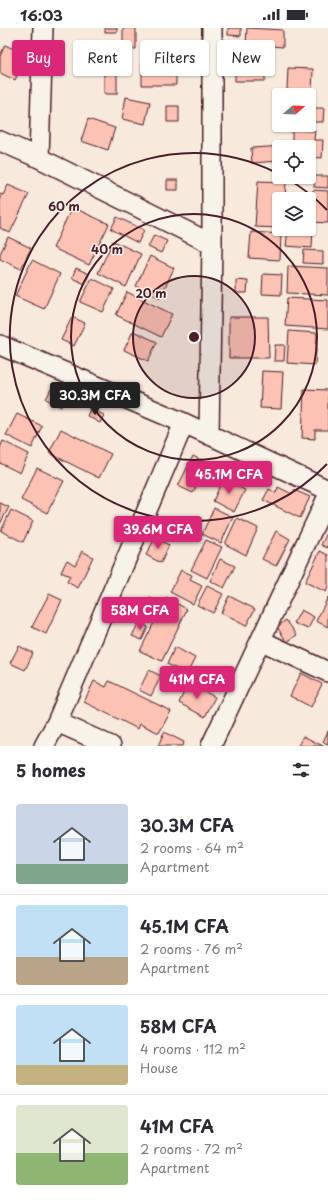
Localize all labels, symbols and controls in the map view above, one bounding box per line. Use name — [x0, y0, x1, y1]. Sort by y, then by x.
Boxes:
text: 16:03 — [20, 3, 63, 26]
chip: Buy — [12, 40, 65, 76]
chip: Rent — [73, 40, 132, 76]
chip: Filters — [140, 40, 209, 76]
chip: New — [217, 40, 275, 76]
north arrow — [272, 88, 316, 132]
map controls — [272, 88, 316, 236]
button: locate — [272, 140, 316, 184]
button: layers — [272, 192, 316, 236]
text: 60 m — [48, 197, 80, 215]
text: 40 m — [91, 240, 123, 258]
text: 20 m — [135, 284, 167, 302]
centre of rings — [187, 330, 201, 344]
pin: 30.3M CFA — [49, 382, 141, 416]
text: 30.3M CFA — [59, 385, 131, 404]
pin: 45.1M CFA — [183, 461, 275, 495]
text: 45.1M CFA — [195, 464, 263, 483]
pin: 39.6M CFA — [112, 516, 204, 550]
text: 39.6M CFA — [123, 519, 193, 538]
pin: 58M CFA — [103, 597, 177, 631]
text: 58M CFA — [111, 600, 169, 619]
pin: 41M CFA — [160, 666, 234, 700]
text: 41M CFA — [169, 669, 225, 688]
text: 5 homes — [16, 757, 86, 783]
icon: filters — [290, 759, 312, 781]
text: 30.3M CFA — [140, 812, 234, 838]
icon: home — [48, 820, 96, 868]
text: 2 rooms · 64 m² — [140, 838, 244, 857]
text: Apartment — [140, 857, 209, 876]
text: 45.1M CFA — [140, 913, 229, 939]
icon: home — [48, 921, 96, 969]
text: 2 rooms · 76 m² — [140, 939, 243, 958]
text: Apartment — [140, 958, 209, 977]
text: 58M CFA — [140, 1013, 217, 1039]
icon: home — [48, 1021, 96, 1069]
text: 4 rooms · 112 m² — [140, 1039, 246, 1058]
text: House — [140, 1058, 178, 1077]
text: 41M CFA — [140, 1113, 214, 1139]
icon: home — [48, 1121, 96, 1169]
text: 2 rooms · 72 m² — [140, 1139, 243, 1158]
text: Apartment — [140, 1158, 209, 1177]

